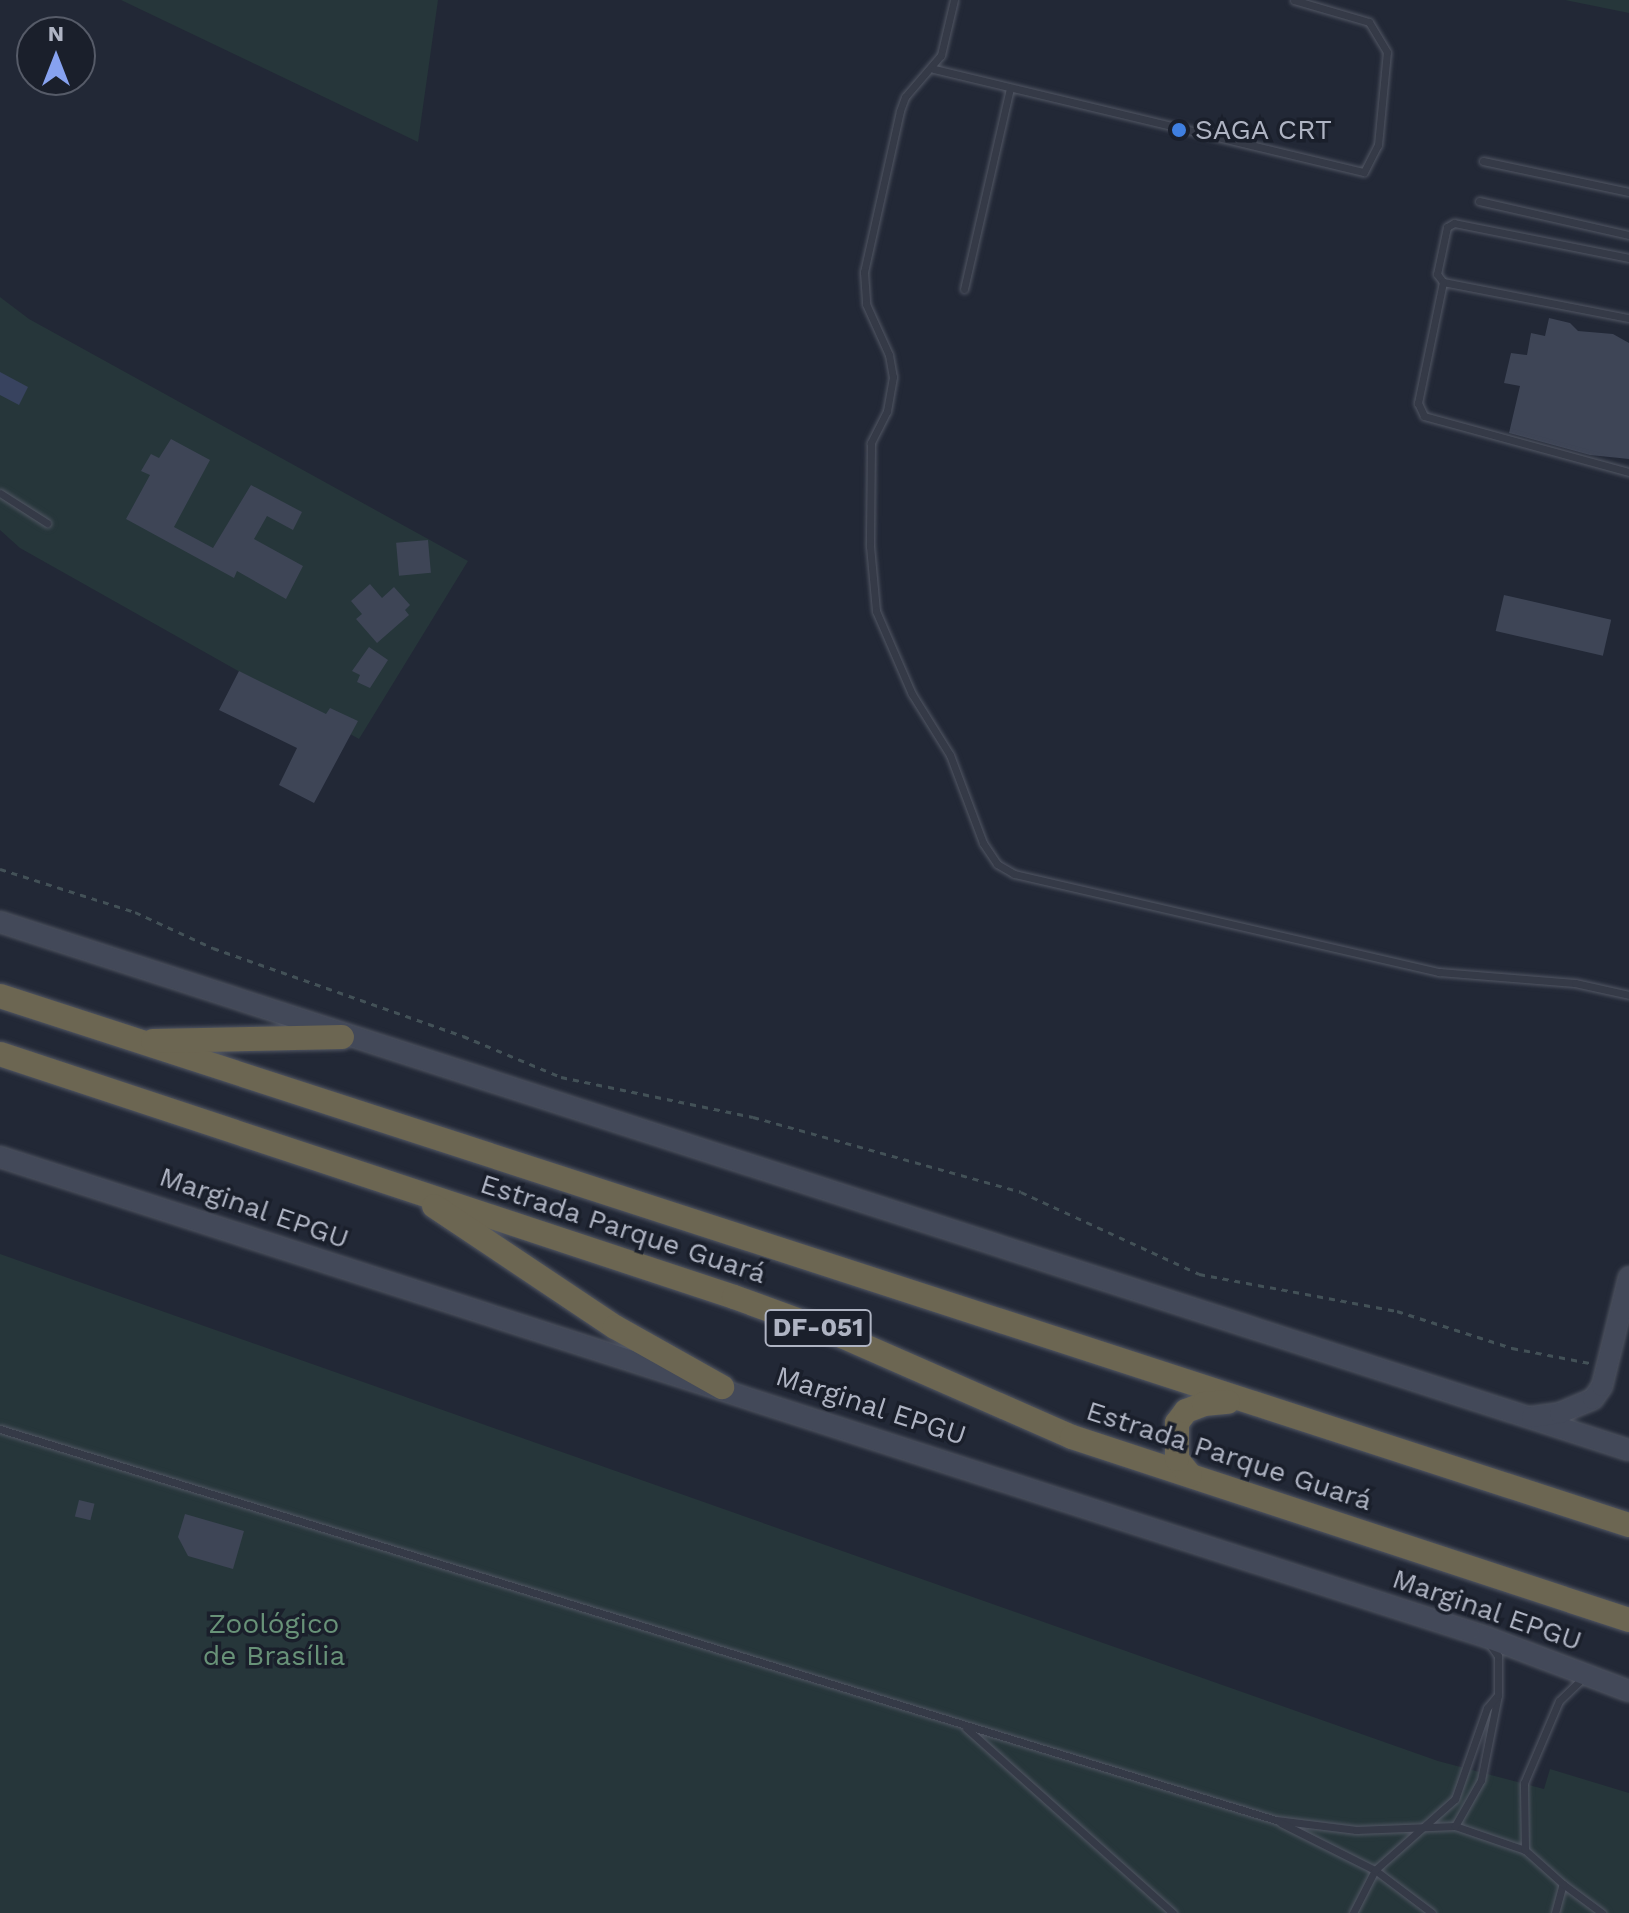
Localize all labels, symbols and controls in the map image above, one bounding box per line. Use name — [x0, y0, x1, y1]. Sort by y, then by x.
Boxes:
north arrow — [16, 16, 96, 96]
text: N — [48, 21, 64, 46]
place label: SAGA CRT — [1195, 113, 1333, 147]
marker: SAGA CRT — [1170, 121, 1188, 139]
street label: Marginal EPGU — [154, 1160, 354, 1256]
street label: Estrada Parque Guará — [476, 1167, 770, 1291]
road number: DF-051 — [764, 1306, 872, 1350]
street label: Marginal EPGU — [771, 1359, 971, 1453]
street label: Estrada Parque Guará — [1082, 1394, 1376, 1518]
street label: Marginal EPGU — [1387, 1562, 1587, 1658]
park label: Zoológico de Brasília — [203, 1607, 345, 1673]

